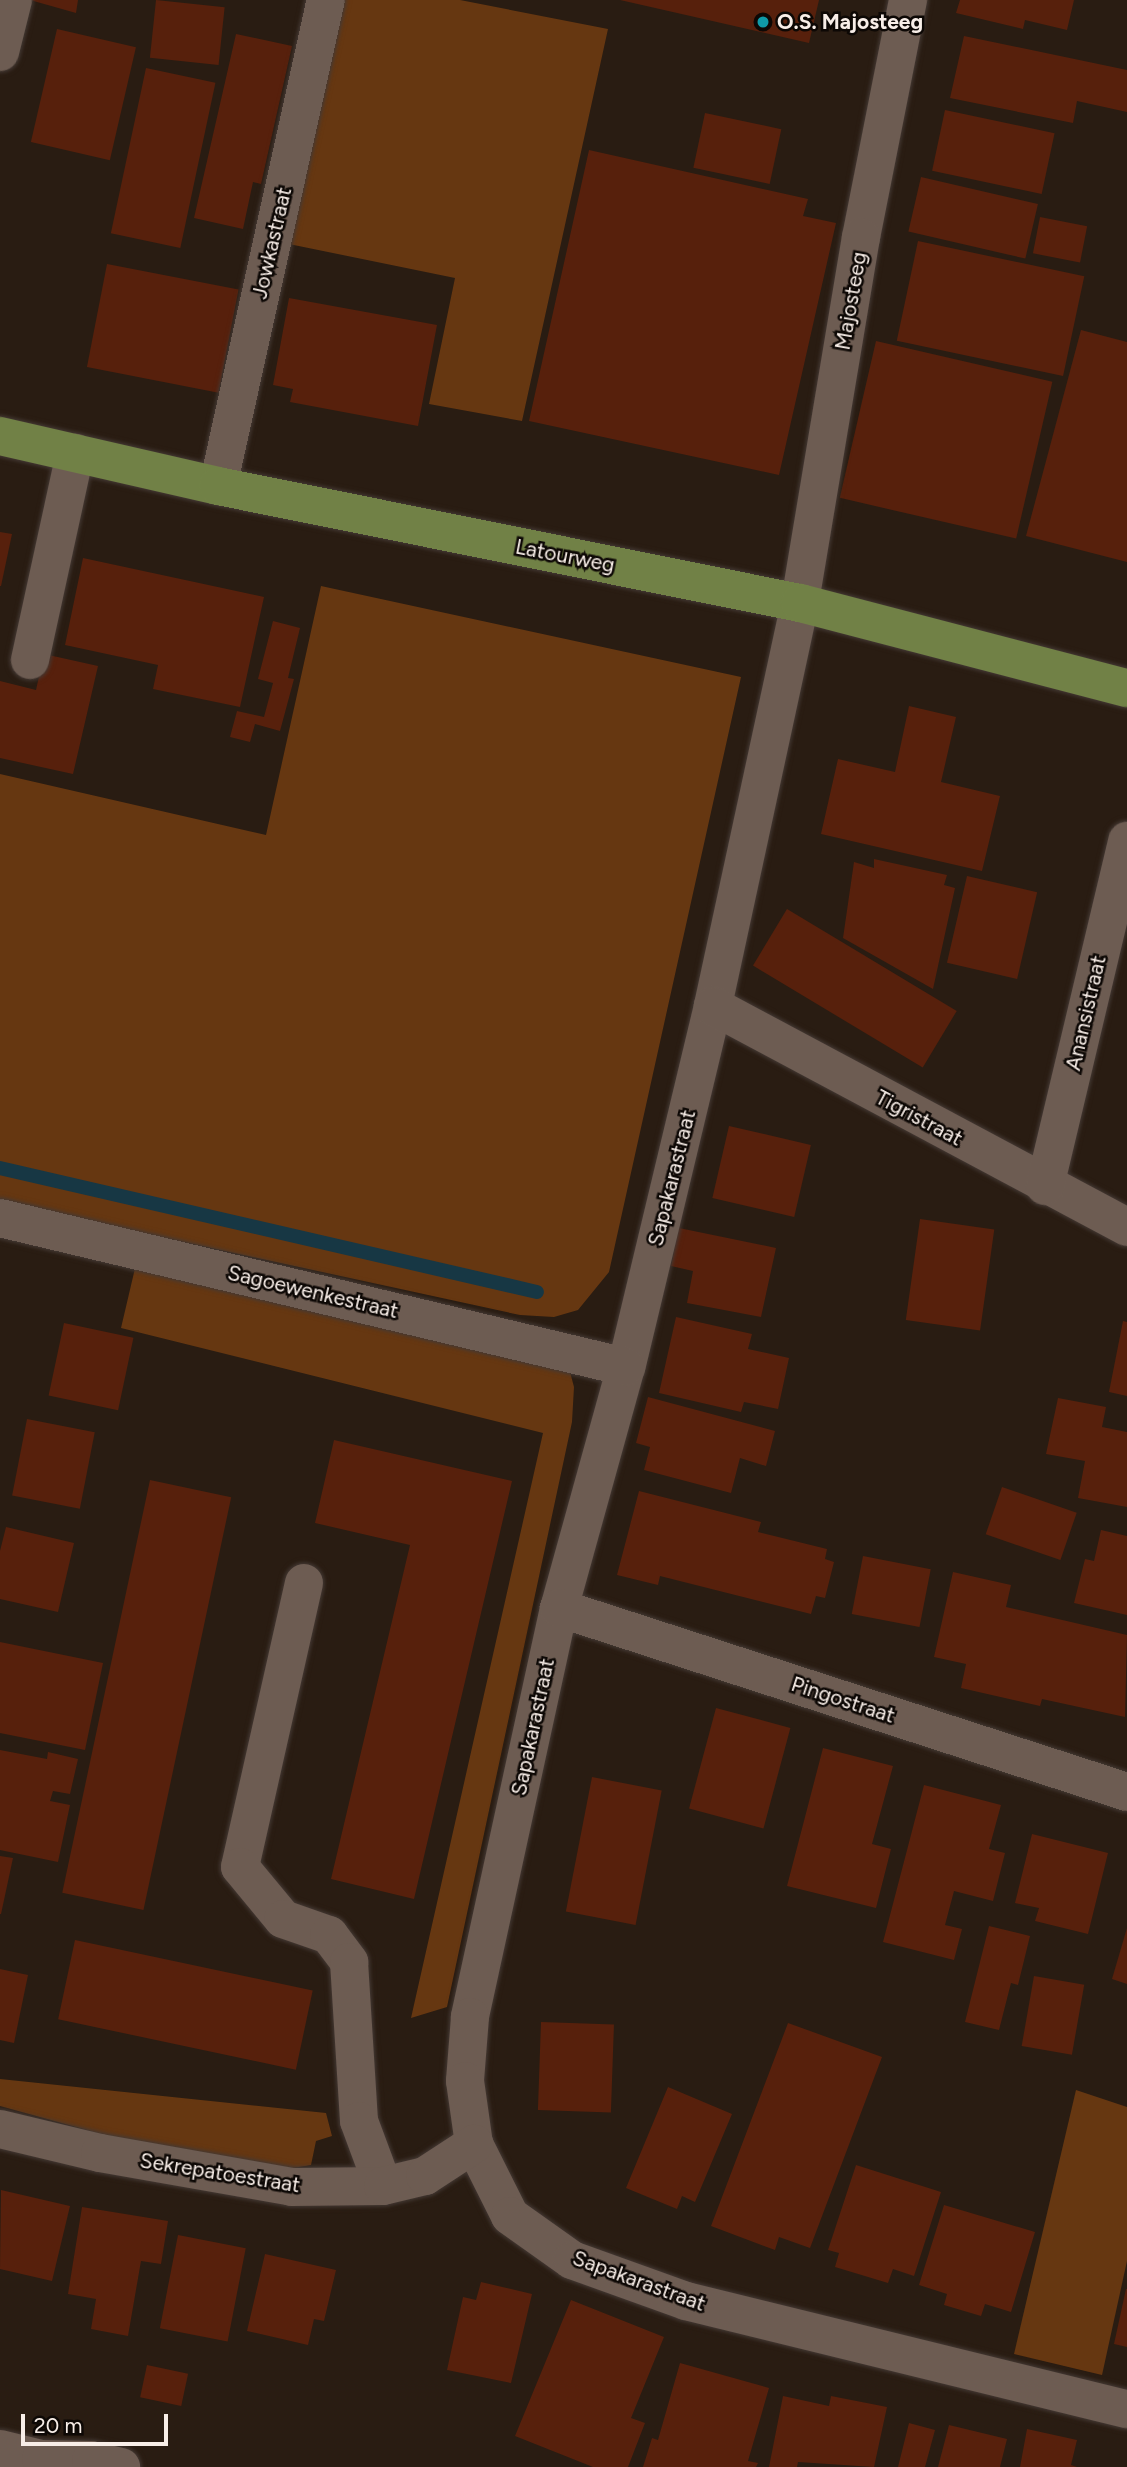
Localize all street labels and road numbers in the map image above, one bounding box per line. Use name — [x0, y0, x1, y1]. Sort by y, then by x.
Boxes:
street label: Jowkastraat — [247, 185, 297, 301]
street label: Majosteeg — [830, 250, 872, 352]
street label: Latourweg — [513, 534, 617, 578]
street label: Anansistraat — [1061, 953, 1111, 1073]
street label: Tigristraat — [871, 1085, 967, 1151]
street label: Sapakarastraat — [643, 1107, 701, 1249]
street label: Sagoewenkestraat — [225, 1260, 401, 1324]
street label: Sapakarastraat — [506, 1656, 560, 1798]
street label: Pingostraat — [788, 1671, 898, 1729]
street label: Sekrepatoestraat — [138, 2148, 302, 2198]
street label: Sapakarastraat — [569, 2245, 709, 2317]

